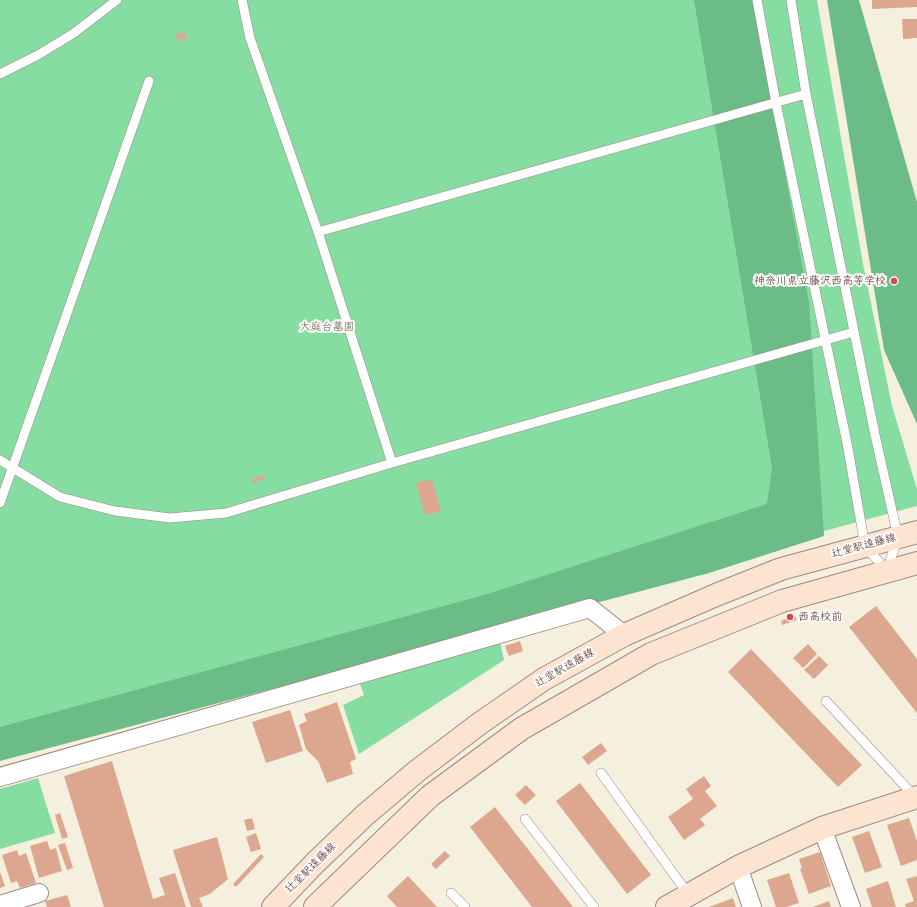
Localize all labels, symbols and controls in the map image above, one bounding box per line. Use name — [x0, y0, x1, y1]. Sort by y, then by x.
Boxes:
place label: 神奈川県立藤沢西高等学校 — [754, 274, 886, 288]
marker: 神奈川県立藤沢西高等学校 — [889, 276, 899, 286]
park label: 大庭台墓園 — [300, 320, 354, 334]
street label: 辻堂駅遠藤線 — [830, 531, 898, 561]
place label: 西高校前 — [798, 610, 842, 624]
marker: 西高校前 — [785, 612, 795, 622]
street label: 辻堂駅遠藤線 — [533, 646, 597, 690]
street label: 辻堂駅遠藤線 — [283, 840, 339, 896]

